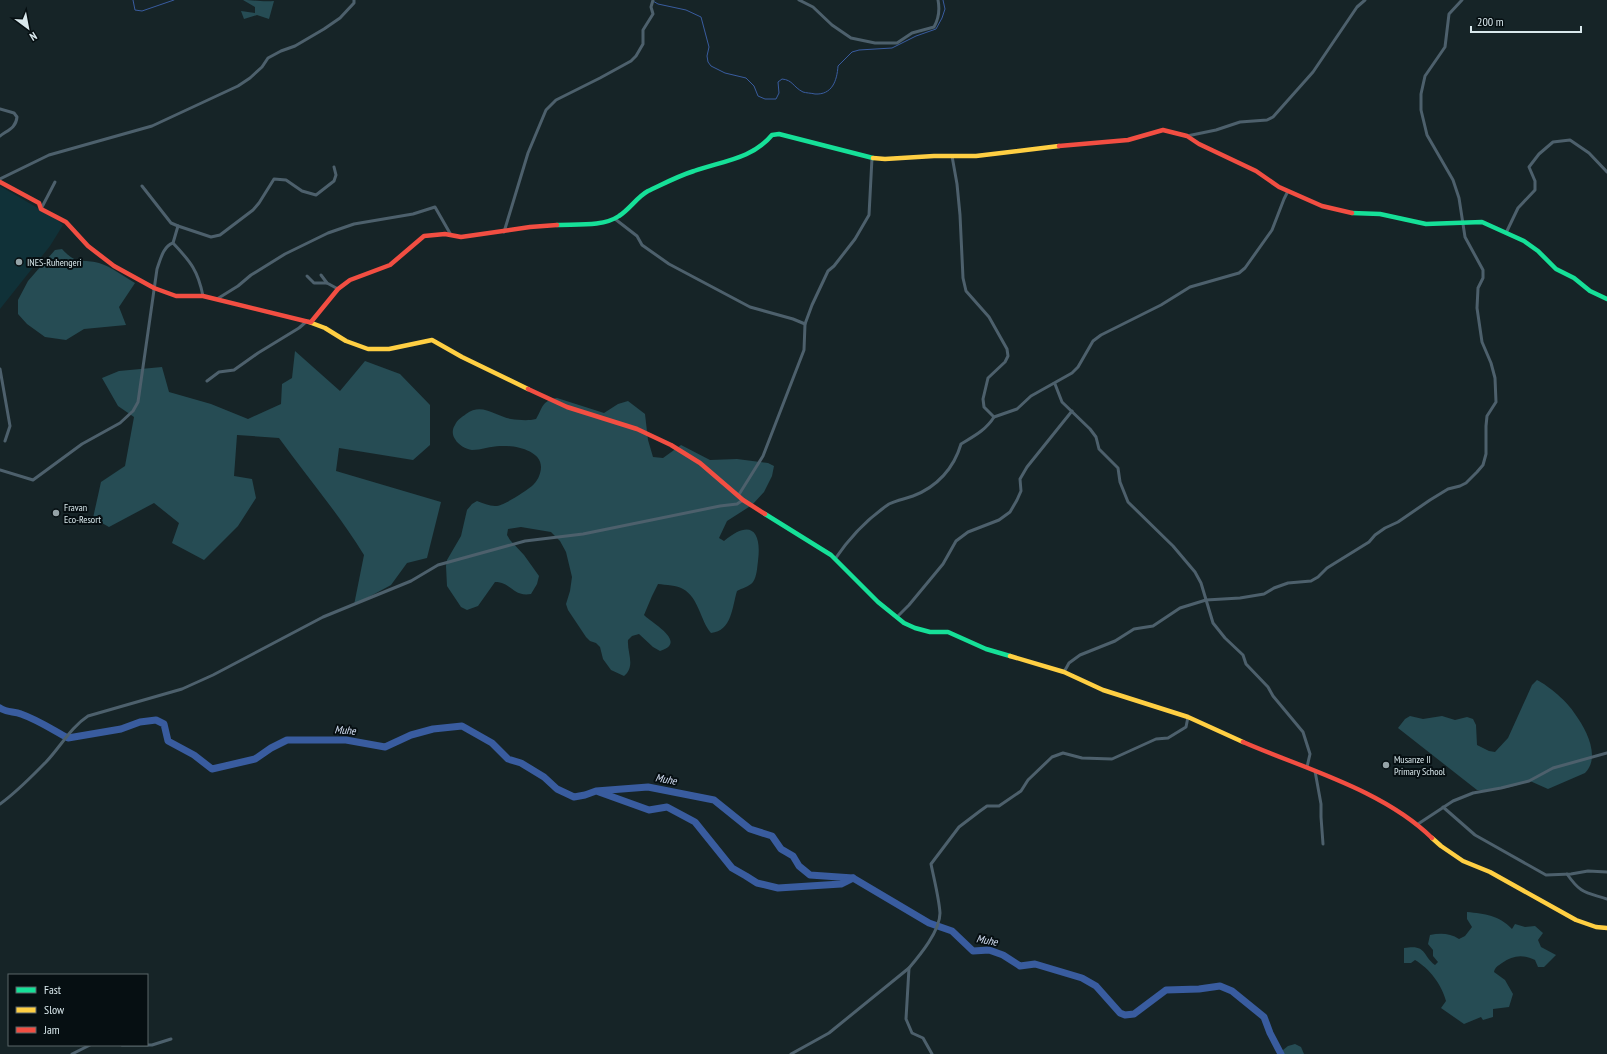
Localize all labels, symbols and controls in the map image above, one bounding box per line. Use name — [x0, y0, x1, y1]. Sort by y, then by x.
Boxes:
north arrow — [8, 8, 48, 48]
scale bar — [1471, 8, 1581, 34]
text: 200 m — [1477, 14, 1504, 29]
text: N — [27, 29, 40, 44]
place label: INES-Ruhengeri — [27, 256, 82, 269]
marker: INES-Ruhengeri — [14, 257, 24, 267]
place label: Fravan Eco-Resort — [64, 501, 101, 526]
marker: Fravan Eco-Resort — [51, 508, 61, 518]
water label: Muhe — [334, 722, 357, 738]
place label: Musanze II Primary School — [1394, 753, 1446, 778]
marker: Musanze II Primary School — [1381, 760, 1391, 770]
water label: Muhe — [654, 770, 679, 788]
water label: Muhe — [975, 931, 1000, 949]
legend — [8, 974, 148, 1046]
text: Fast — [44, 982, 62, 997]
text: Slow — [44, 1002, 65, 1017]
text: Jam — [43, 1022, 60, 1037]

